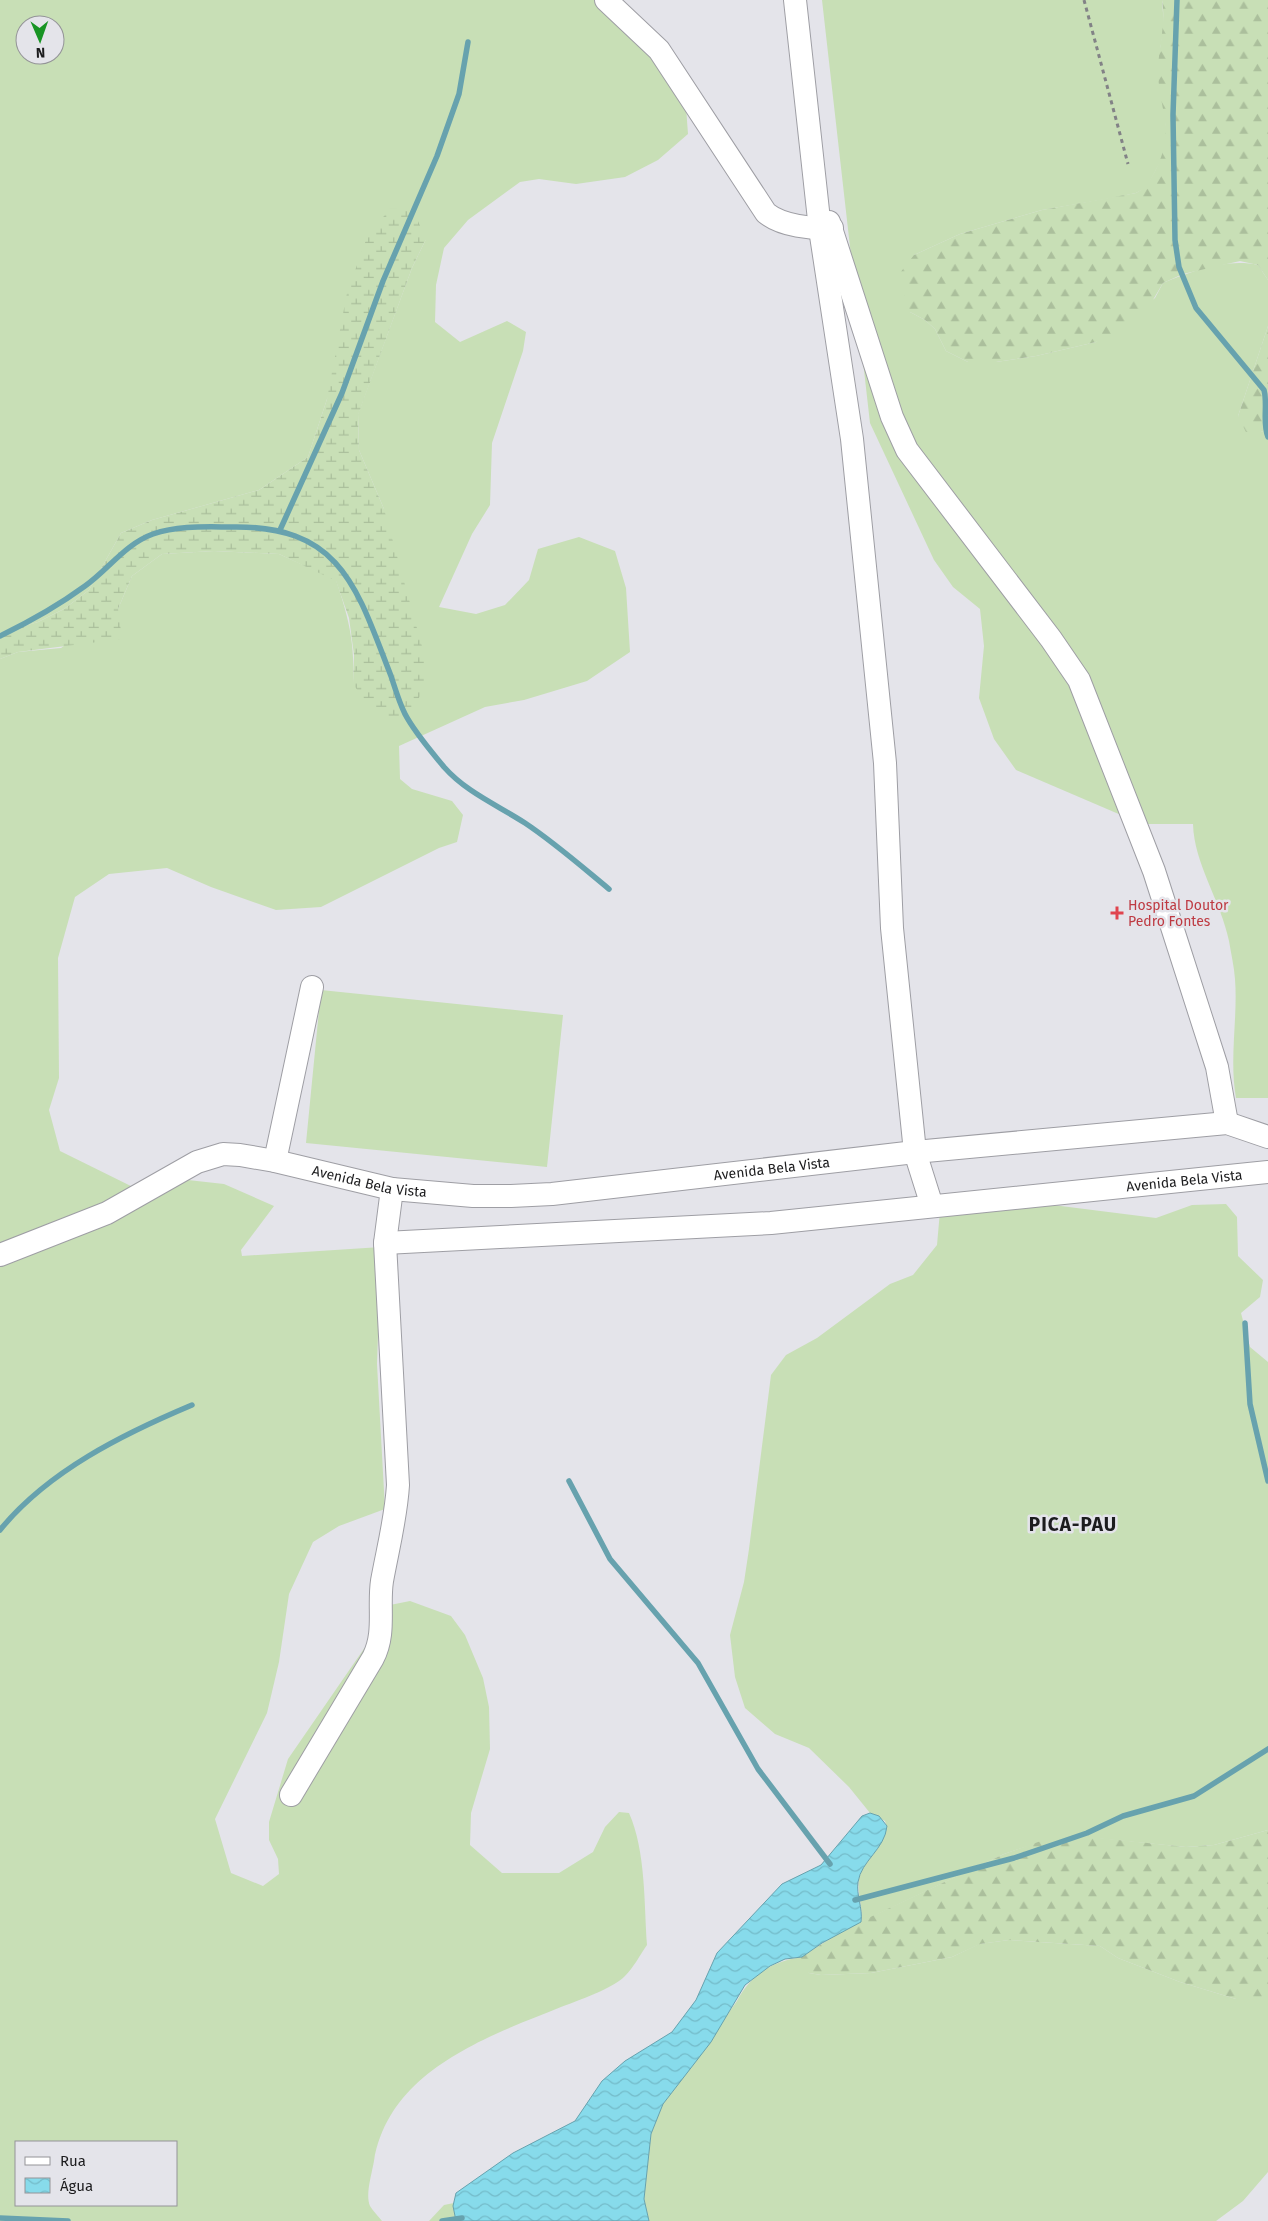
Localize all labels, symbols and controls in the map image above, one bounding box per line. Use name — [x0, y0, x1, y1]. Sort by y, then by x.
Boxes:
north arrow — [15, 15, 65, 65]
text: N — [35, 44, 45, 61]
place label: Hospital Doutor Pedro Fontes — [1128, 897, 1229, 930]
marker: Hospital Doutor Pedro Fontes — [1110, 906, 1124, 920]
street label: Avenida Bela Vista — [713, 1153, 831, 1184]
street label: Avenida Bela Vista — [310, 1162, 428, 1200]
street label: Avenida Bela Vista — [1125, 1166, 1243, 1195]
district label: PICA-PAU — [1029, 1513, 1117, 1536]
legend — [15, 2141, 178, 2206]
text: Rua — [60, 2152, 86, 2170]
text: Água — [60, 2177, 93, 2195]

